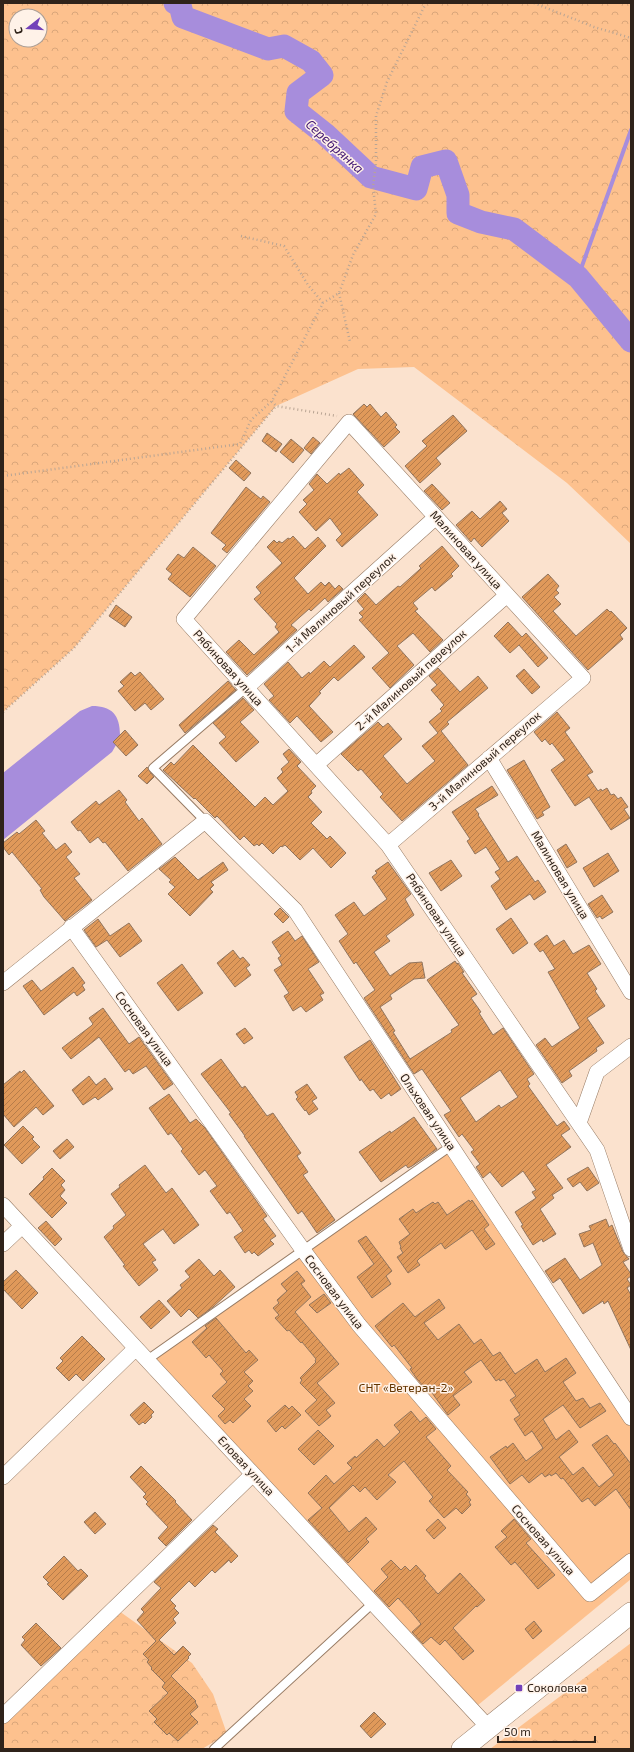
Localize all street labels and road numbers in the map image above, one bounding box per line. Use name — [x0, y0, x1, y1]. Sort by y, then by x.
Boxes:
street label: Малиновая улица — [427, 507, 506, 592]
street label: 1-й Малиновый переулок — [283, 549, 399, 656]
street label: 2-й Малиновый переулок — [352, 625, 470, 734]
street label: Рябиновая улица — [190, 626, 267, 709]
street label: 3-й Малиновый переулок — [425, 707, 545, 814]
street label: Малиновая улица — [528, 828, 593, 922]
street label: Рябиновая улица — [403, 870, 470, 959]
street label: Сосновая улица — [112, 988, 177, 1069]
street label: Ольховая улица — [397, 1070, 460, 1153]
street label: Сосновая улица — [302, 1252, 367, 1332]
street label: Еловая улица — [215, 1433, 278, 1499]
street label: Сосновая улица — [508, 1501, 578, 1578]

